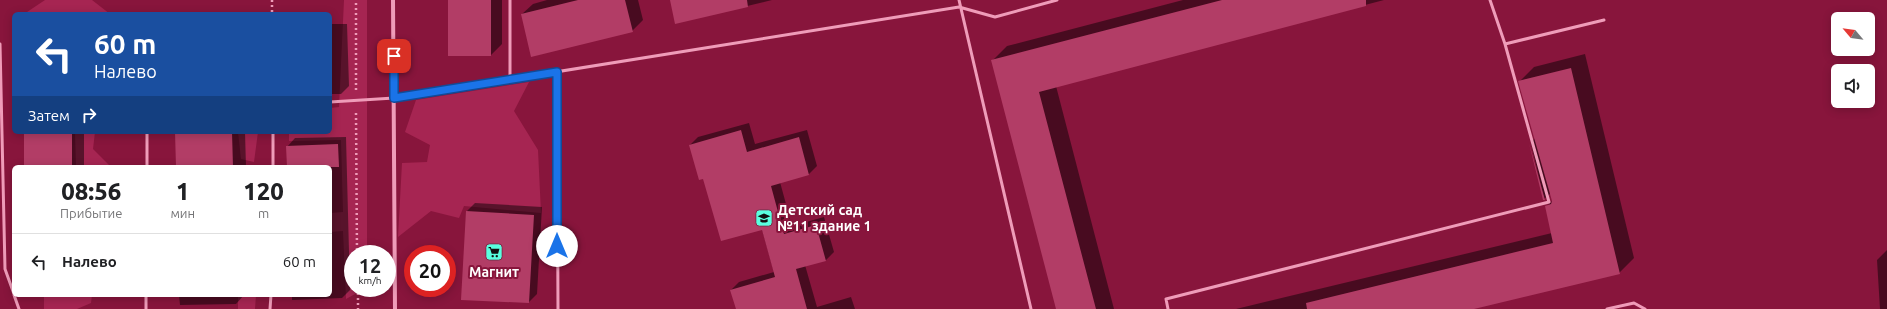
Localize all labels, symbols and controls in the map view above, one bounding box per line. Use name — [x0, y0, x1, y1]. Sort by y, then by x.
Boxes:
north arrow — [1831, 12, 1875, 56]
map controls — [1831, 12, 1875, 108]
icon: left — [28, 28, 80, 80]
text: 60 m — [94, 28, 156, 59]
pin — [377, 39, 411, 73]
icon: arrive — [383, 45, 405, 67]
text: Налево — [94, 61, 157, 81]
button: sound — [1831, 64, 1875, 108]
icon: right — [78, 104, 100, 126]
text: Затем — [28, 107, 70, 124]
text: 08:56 — [61, 178, 121, 205]
text: 1 — [176, 178, 190, 205]
text: 120 — [243, 178, 284, 205]
place label: Детский сад №11 здание 1 — [777, 202, 872, 234]
text: Прибытие — [60, 206, 122, 220]
text: мин — [170, 206, 195, 220]
text: m — [258, 206, 269, 220]
school or university icon: Детский сад №11 здание 1 — [754, 208, 774, 228]
position arrow — [536, 225, 578, 267]
supermarket icon: Магнит — [484, 242, 504, 262]
speed limit sign: 20 — [404, 245, 456, 297]
icon: left — [28, 251, 50, 273]
text: Налево — [62, 253, 117, 270]
text: 60 m — [283, 253, 316, 270]
text: 12 — [359, 254, 381, 277]
place label: Магнит — [469, 264, 519, 280]
text: km/h — [358, 275, 382, 286]

